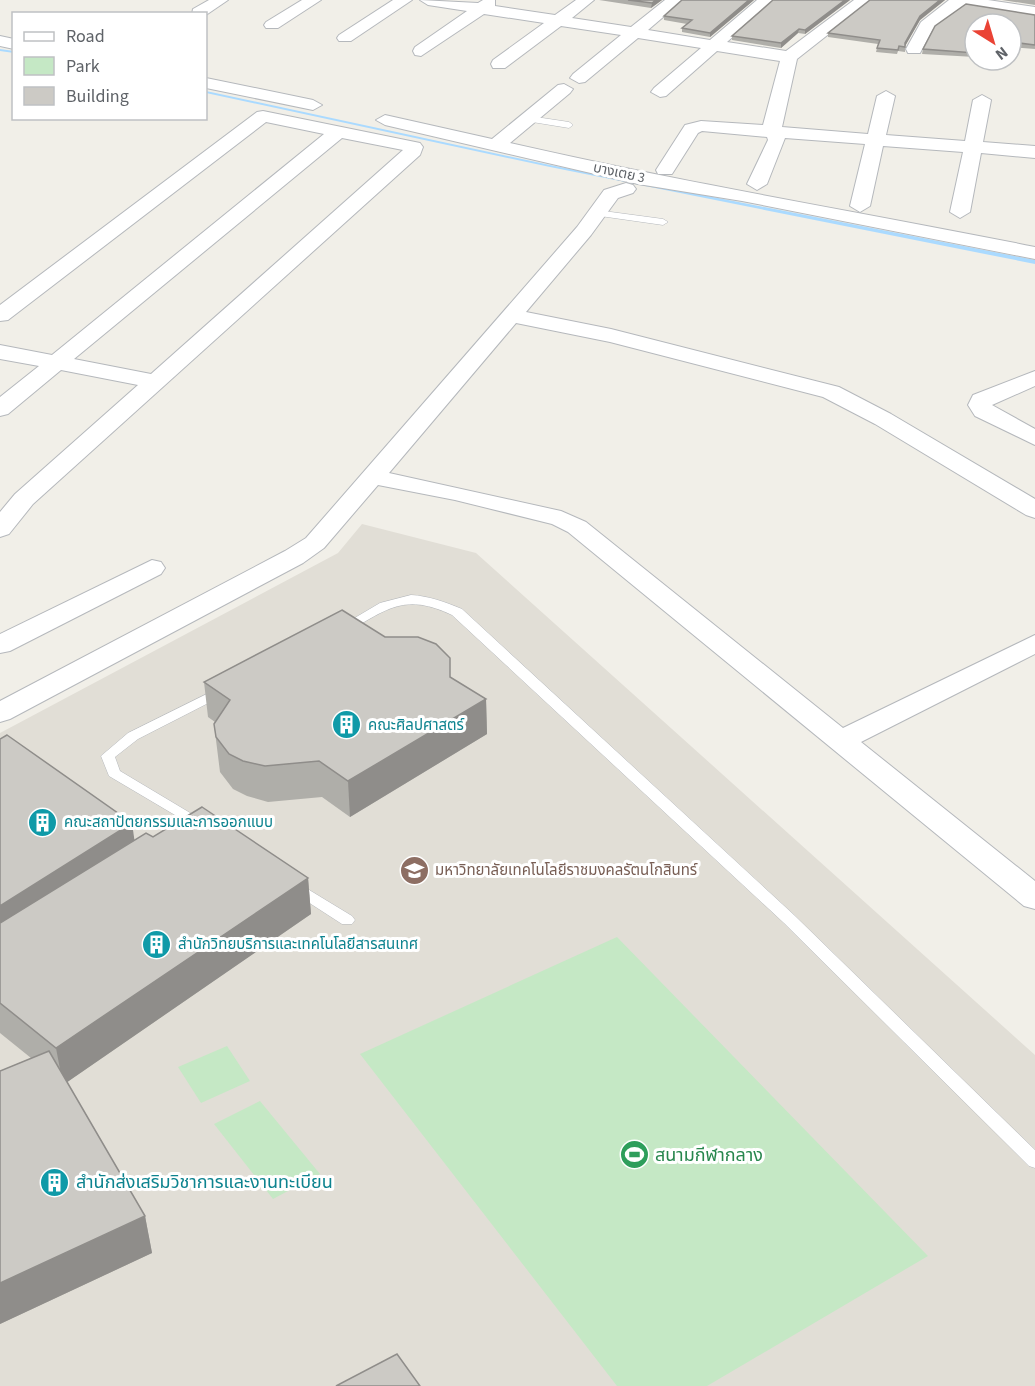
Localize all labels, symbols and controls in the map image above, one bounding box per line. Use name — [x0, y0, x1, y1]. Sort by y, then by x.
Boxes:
legend — [12, 12, 207, 120]
north arrow — [963, 12, 1023, 72]
text: Road — [66, 24, 105, 49]
text: N — [991, 41, 1012, 65]
text: Park — [66, 54, 100, 79]
text: Building — [66, 84, 129, 109]
street label: บางเตย 3 — [591, 158, 647, 188]
building icon: คณะศิลปศาสตร์ — [331, 709, 363, 741]
place label: คณะศิลปศาสตร์ — [368, 715, 465, 736]
building icon: คณะสถาปัตยกรรมและการออกแบบ — [27, 806, 59, 838]
place label: คณะสถาปัตยกรรมและการออกแบบ — [64, 812, 273, 833]
school or university icon: มหาวิทยาลัยเทคโนโลยีราชมงคลรัตนโกสินทร์ — [398, 854, 430, 886]
place label: มหาวิทยาลัยเทคโนโลยีราชมงคลรัตนโกสินทร์ — [435, 860, 698, 881]
building icon: สำนักวิทยบริการและเทคโนโลยีสารสนเทศ — [141, 928, 173, 960]
place label: สำนักวิทยบริการและเทคโนโลยีสารสนเทศ — [178, 934, 418, 955]
sports icon: สนามกีฬากลาง — [618, 1139, 650, 1171]
place label: สนามกีฬากลาง — [655, 1143, 763, 1168]
building icon: สำนักส่งเสริมวิชาการและงานทะเบียน — [39, 1166, 71, 1198]
place label: สำนักส่งเสริมวิชาการและงานทะเบียน — [76, 1170, 333, 1195]

